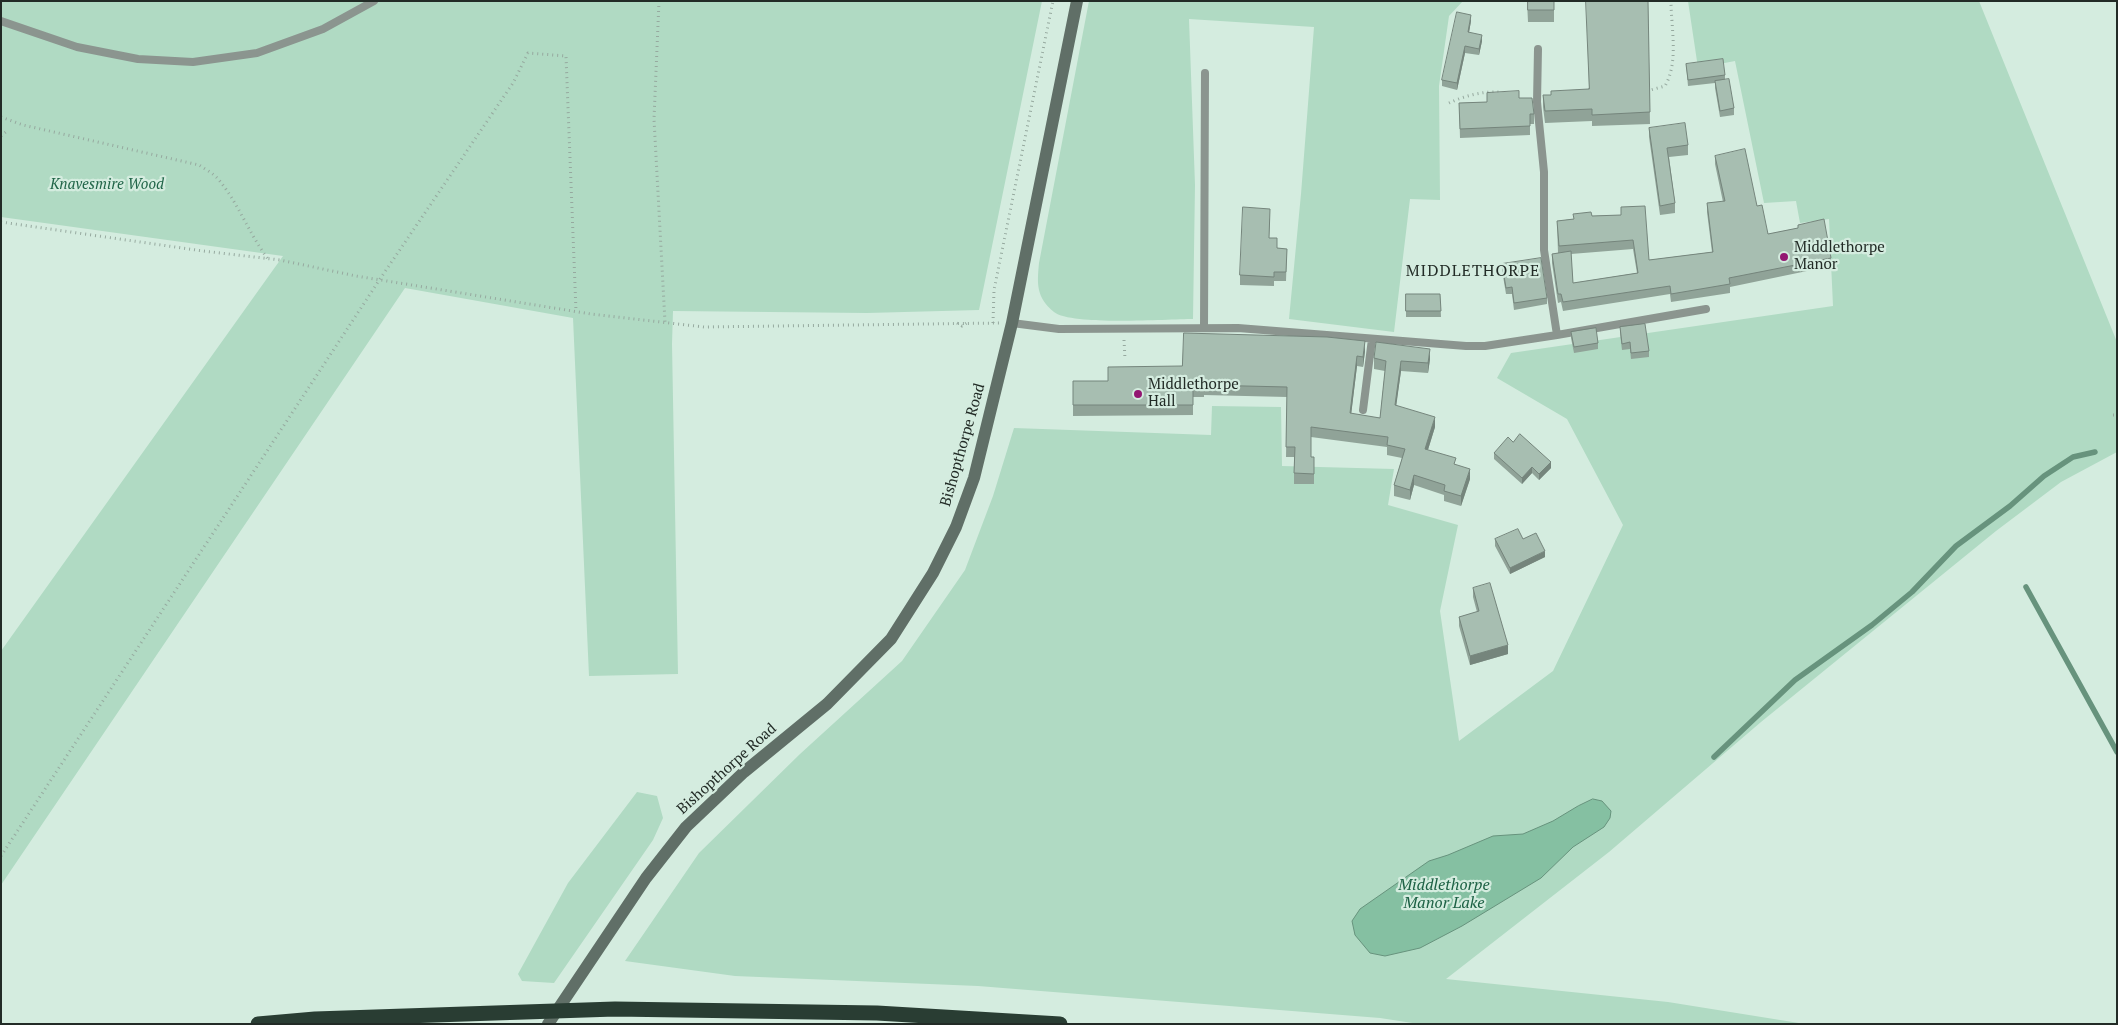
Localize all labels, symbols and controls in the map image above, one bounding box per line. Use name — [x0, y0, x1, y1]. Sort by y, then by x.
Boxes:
park label: Knavesmire Wood — [50, 176, 164, 194]
place label: Middlethorpe Manor — [1794, 239, 1885, 274]
marker: Middlethorpe Manor — [1778, 251, 1790, 263]
district label: MIDDLETHORPE — [1404, 261, 1542, 281]
place label: Middlethorpe Hall — [1148, 376, 1239, 411]
street label: Bishopthorpe Road — [937, 381, 989, 509]
marker: Middlethorpe Hall — [1132, 388, 1144, 400]
street label: Bishopthorpe Road — [674, 720, 780, 818]
water label: Middlethorpe Manor Lake — [1398, 875, 1490, 913]

